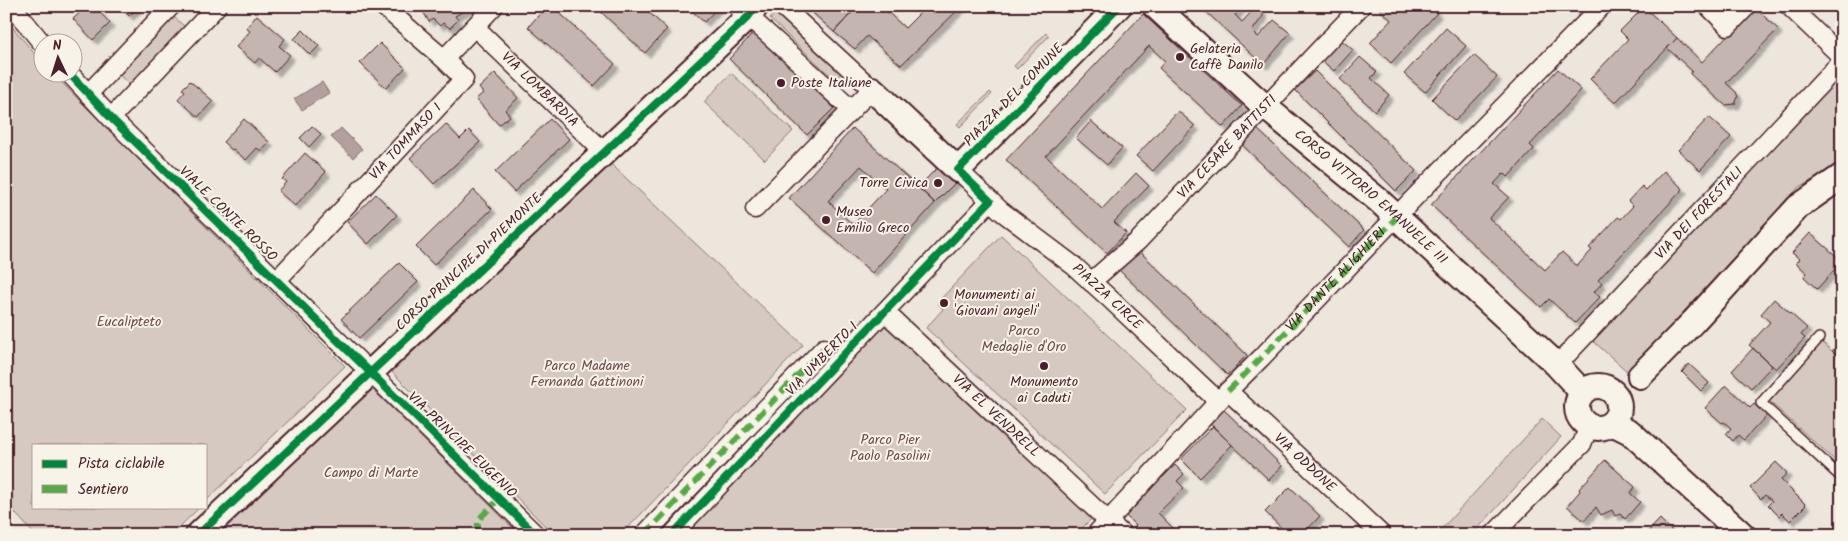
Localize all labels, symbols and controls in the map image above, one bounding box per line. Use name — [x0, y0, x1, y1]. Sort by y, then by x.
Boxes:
north arrow — [32, 32, 82, 82]
text: N — [52, 35, 62, 57]
street label: PIAZZA DEL COMUNE — [959, 38, 1070, 152]
place label: Gelateria Caffè Danilo — [1190, 38, 1263, 76]
street label: VIA LOMBARDIA — [496, 47, 583, 133]
marker: Gelateria Caffè Danilo — [1174, 51, 1186, 63]
place label: Poste Italiane — [791, 72, 872, 94]
marker: Poste Italiane — [775, 77, 787, 89]
street label: VIA CESARE BATTISTI — [1172, 90, 1282, 204]
street label: VIA TOMMASO I — [364, 98, 447, 185]
street label: CORSO VITTORIO EMANUELE III — [1289, 124, 1452, 270]
street label: VIALE CONTE ROSSO — [174, 161, 283, 267]
street label: VIA DEI FORESTALI — [1650, 162, 1749, 265]
place label: Torre Civica — [859, 172, 928, 194]
marker: Torre Civica — [932, 177, 944, 189]
street label: CORSO PRINCIPE DI PIEMONTE — [390, 187, 548, 336]
place label: Museo Emilio Greco — [836, 201, 909, 239]
marker: Museo Emilio Greco — [820, 214, 832, 226]
street label: VIA DANTE ALIGHIERI — [1280, 222, 1391, 337]
street label: PIAZZA CIRCE — [1067, 258, 1148, 336]
place label: Monumenti ai 'Giovani angeli' — [954, 284, 1040, 322]
marker: Monumenti ai 'Giovani angeli' — [938, 297, 950, 309]
park label: Eucalipteto — [97, 311, 161, 333]
street label: VIA UMBERTO I — [781, 317, 863, 401]
park label: Parco Medaglie d'Oro — [982, 320, 1066, 358]
park label: Parco Madame Fernanda Gattinoni — [531, 355, 644, 393]
marker: Monumento ai Caduti — [1038, 360, 1050, 372]
street label: VIA EL VENDRELL — [947, 369, 1045, 463]
place label: Monumento ai Caduti — [1010, 371, 1078, 409]
street label: VIA PRINCIPE EUGENIO — [402, 387, 522, 504]
street label: VIA ODDONE — [1268, 428, 1342, 498]
park label: Parco Pier Paolo Pasolini — [850, 429, 931, 467]
legend — [32, 444, 208, 508]
text: Pista ciclabile — [78, 452, 165, 476]
park label: Campo di Marte — [324, 462, 419, 484]
text: Sentiero — [78, 478, 129, 502]

